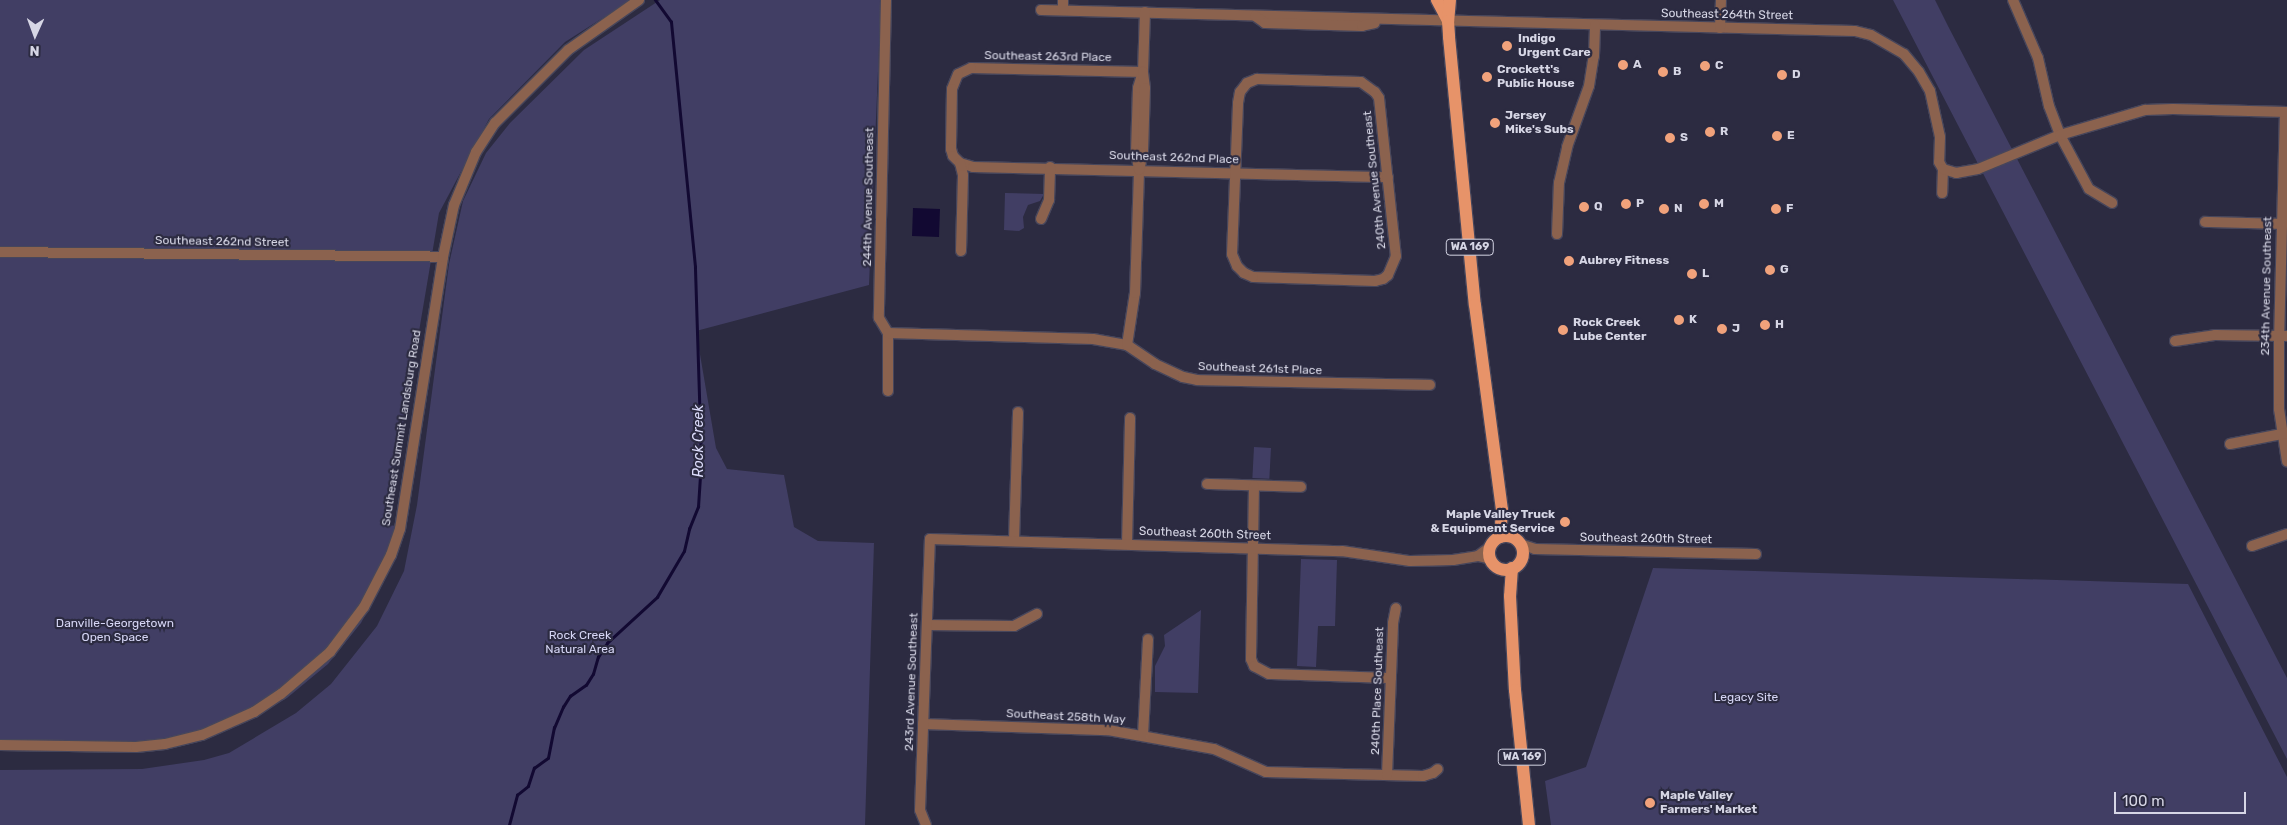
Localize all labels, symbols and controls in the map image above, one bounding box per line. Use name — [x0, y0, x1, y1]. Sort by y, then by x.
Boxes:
street label: Southeast 264th Street — [1661, 7, 1793, 23]
north arrow — [10, 10, 60, 60]
place label: Indigo Urgent Care — [1518, 32, 1591, 60]
marker: Indigo Urgent Care — [1500, 39, 1514, 53]
text: N — [29, 42, 40, 59]
street label: Southeast 263rd Place — [984, 49, 1112, 65]
place label: A — [1633, 58, 1642, 72]
marker: A — [1617, 59, 1629, 71]
place label: C — [1715, 59, 1723, 73]
marker: C — [1699, 60, 1711, 72]
place label: Crockett's Public House — [1497, 63, 1575, 91]
place label: B — [1673, 65, 1681, 79]
marker: B — [1657, 66, 1669, 78]
place label: D — [1792, 68, 1801, 82]
marker: D — [1776, 69, 1788, 81]
marker: Crockett's Public House — [1481, 71, 1493, 83]
place label: Jersey Mike's Subs — [1505, 109, 1574, 137]
street label: 240th Avenue Southeast — [1361, 110, 1389, 250]
marker: Jersey Mike's Subs — [1489, 117, 1501, 129]
place label: R — [1720, 125, 1728, 139]
marker: R — [1704, 126, 1716, 138]
street label: 244th Avenue Southeast — [861, 127, 877, 267]
place label: E — [1787, 129, 1795, 143]
marker: E — [1771, 130, 1783, 142]
place label: S — [1680, 131, 1688, 145]
marker: S — [1664, 132, 1676, 144]
street label: Southeast 262nd Place — [1109, 149, 1239, 167]
place label: P — [1636, 197, 1644, 211]
place label: M — [1714, 197, 1724, 211]
marker: P — [1620, 198, 1632, 210]
marker: M — [1698, 198, 1710, 210]
place label: Q — [1594, 200, 1603, 214]
marker: Q — [1578, 201, 1590, 213]
place label: N — [1674, 202, 1683, 216]
place label: F — [1786, 202, 1793, 216]
marker: N — [1658, 203, 1670, 215]
marker: F — [1770, 203, 1782, 215]
street label: 234th Avenue Southeast — [2259, 216, 2275, 356]
street label: Southeast 262nd Street — [155, 234, 289, 250]
road number: WA 169 — [1445, 238, 1495, 256]
place label: Aubrey Fitness — [1579, 254, 1669, 268]
marker: Aubrey Fitness — [1563, 255, 1575, 267]
place label: G — [1780, 263, 1789, 277]
marker: G — [1764, 264, 1776, 276]
place label: L — [1702, 267, 1709, 281]
marker: L — [1686, 268, 1698, 280]
place label: K — [1689, 313, 1697, 327]
marker: K — [1673, 314, 1685, 326]
place label: Rock Creek Lube Center — [1573, 316, 1646, 344]
place label: H — [1775, 318, 1784, 332]
marker: H — [1759, 319, 1771, 331]
place label: J — [1732, 322, 1740, 336]
marker: J — [1716, 323, 1728, 335]
marker: Rock Creek Lube Center — [1557, 324, 1569, 336]
street label: Southeast Summit Landsburg Road — [379, 329, 425, 527]
street label: Southeast 261st Place — [1198, 360, 1322, 378]
water label: Rock Creek — [691, 405, 707, 477]
place label: Maple Valley Truck & Equipment Service — [1430, 508, 1555, 536]
marker: Maple Valley Truck & Equipment Service — [1559, 516, 1571, 528]
street label: Southeast 260th Street — [1139, 524, 1271, 544]
street label: Southeast 260th Street — [1580, 531, 1712, 547]
street label: 243rd Avenue Southeast — [902, 612, 922, 752]
park label: Danville-Georgetown Open Space — [56, 617, 174, 645]
street label: 240th Place Southeast — [1369, 627, 1387, 755]
park label: Rock Creek Natural Area — [545, 629, 615, 657]
park label: Legacy Site — [1714, 691, 1778, 705]
street label: Southeast 258th Way — [1006, 707, 1126, 727]
road number: WA 169 — [1497, 749, 1547, 766]
scale bar — [2117, 782, 2250, 814]
place label: Maple Valley Farmers' Market — [1660, 789, 1757, 817]
text: 100 m — [2122, 792, 2164, 810]
marker: Maple Valley Farmers' Market — [1644, 797, 1656, 809]

